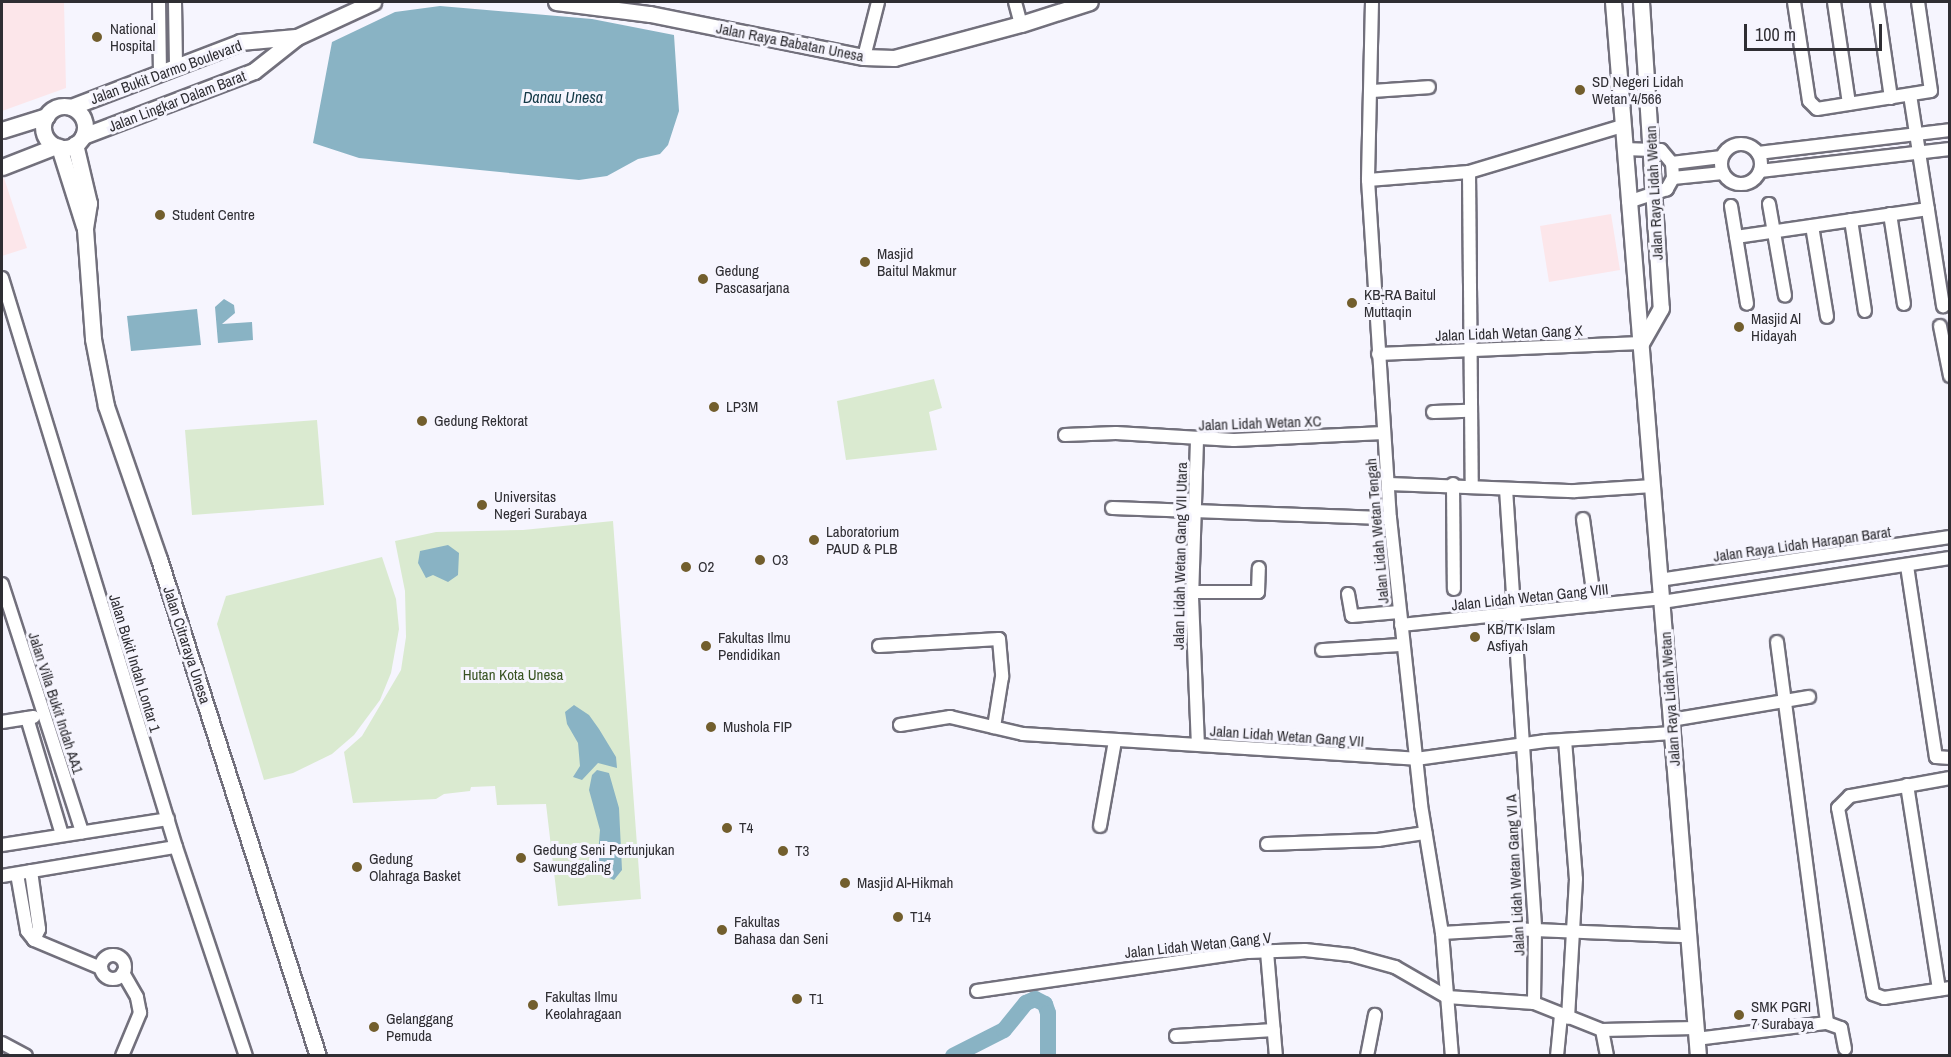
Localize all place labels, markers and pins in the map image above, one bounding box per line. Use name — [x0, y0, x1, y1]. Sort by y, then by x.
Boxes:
place label: National Hospital — [110, 19, 156, 54]
marker: National Hospital — [88, 28, 106, 46]
place label: SD Negeri Lidah Wetan 4/566 — [1592, 72, 1684, 107]
marker: SD Negeri Lidah Wetan 4/566 — [1573, 83, 1587, 97]
place label: Student Centre — [172, 206, 255, 224]
marker: Student Centre — [153, 208, 167, 222]
place label: Masjid Baitul Makmur — [877, 244, 956, 279]
marker: Masjid Baitul Makmur — [858, 255, 872, 269]
place label: Gedung Pascasarjana — [715, 261, 790, 296]
marker: Gedung Pascasarjana — [696, 272, 710, 286]
place label: KB-RA Baitul Muttaqin — [1364, 285, 1436, 320]
marker: KB-RA Baitul Muttaqin — [1345, 296, 1359, 310]
place label: Masjid Al Hidayah — [1751, 309, 1802, 344]
marker: Masjid Al Hidayah — [1732, 320, 1746, 334]
place label: LP3M — [726, 398, 758, 416]
marker: LP3M — [707, 400, 721, 414]
place label: Gedung Rektorat — [434, 412, 528, 430]
marker: Gedung Rektorat — [415, 414, 429, 428]
place label: Universitas Negeri Surabaya — [494, 487, 587, 522]
marker: Universitas Negeri Surabaya — [475, 498, 489, 512]
place label: Laboratorium PAUD & PLB — [826, 522, 899, 557]
marker: Laboratorium PAUD & PLB — [807, 533, 821, 547]
place label: O3 — [772, 551, 788, 569]
marker: O3 — [753, 553, 767, 567]
place label: O2 — [698, 558, 714, 576]
marker: O2 — [679, 560, 693, 574]
place label: KB/TK Islam Asfiyah — [1487, 619, 1555, 654]
place label: Fakultas Ilmu Pendidikan — [718, 628, 791, 663]
marker: KB/TK Islam Asfiyah — [1468, 630, 1482, 644]
marker: Fakultas Ilmu Pendidikan — [699, 639, 713, 653]
place label: Mushola FIP — [723, 718, 792, 736]
marker: Mushola FIP — [704, 720, 718, 734]
place label: T4 — [739, 819, 753, 837]
marker: T4 — [720, 821, 734, 835]
place label: Gedung Seni Pertunjukan Sawunggaling — [533, 840, 675, 875]
place label: T3 — [795, 842, 809, 860]
marker: T3 — [776, 844, 790, 858]
place label: Gedung Olahraga Basket — [369, 849, 461, 884]
marker: Gedung Seni Pertunjukan Sawunggaling — [514, 851, 528, 865]
marker: Gedung Olahraga Basket — [350, 860, 364, 874]
place label: Masjid Al-Hikmah — [857, 874, 954, 892]
marker: Masjid Al-Hikmah — [838, 876, 852, 890]
place label: T14 — [910, 908, 931, 926]
marker: T14 — [891, 910, 905, 924]
place label: Fakultas Bahasa dan Seni — [734, 912, 828, 947]
marker: Fakultas Bahasa dan Seni — [715, 923, 729, 937]
place label: Fakultas Ilmu Keolahragaan — [545, 987, 622, 1022]
place label: T1 — [809, 990, 823, 1008]
marker: T1 — [790, 992, 804, 1006]
place label: SMK PGRI 7 Surabaya — [1751, 997, 1814, 1032]
marker: Fakultas Ilmu Keolahragaan — [526, 998, 540, 1012]
marker: SMK PGRI 7 Surabaya — [1732, 1008, 1746, 1022]
place label: Gelanggang Pemuda — [386, 1009, 453, 1044]
marker: Gelanggang Pemuda — [367, 1020, 381, 1034]

